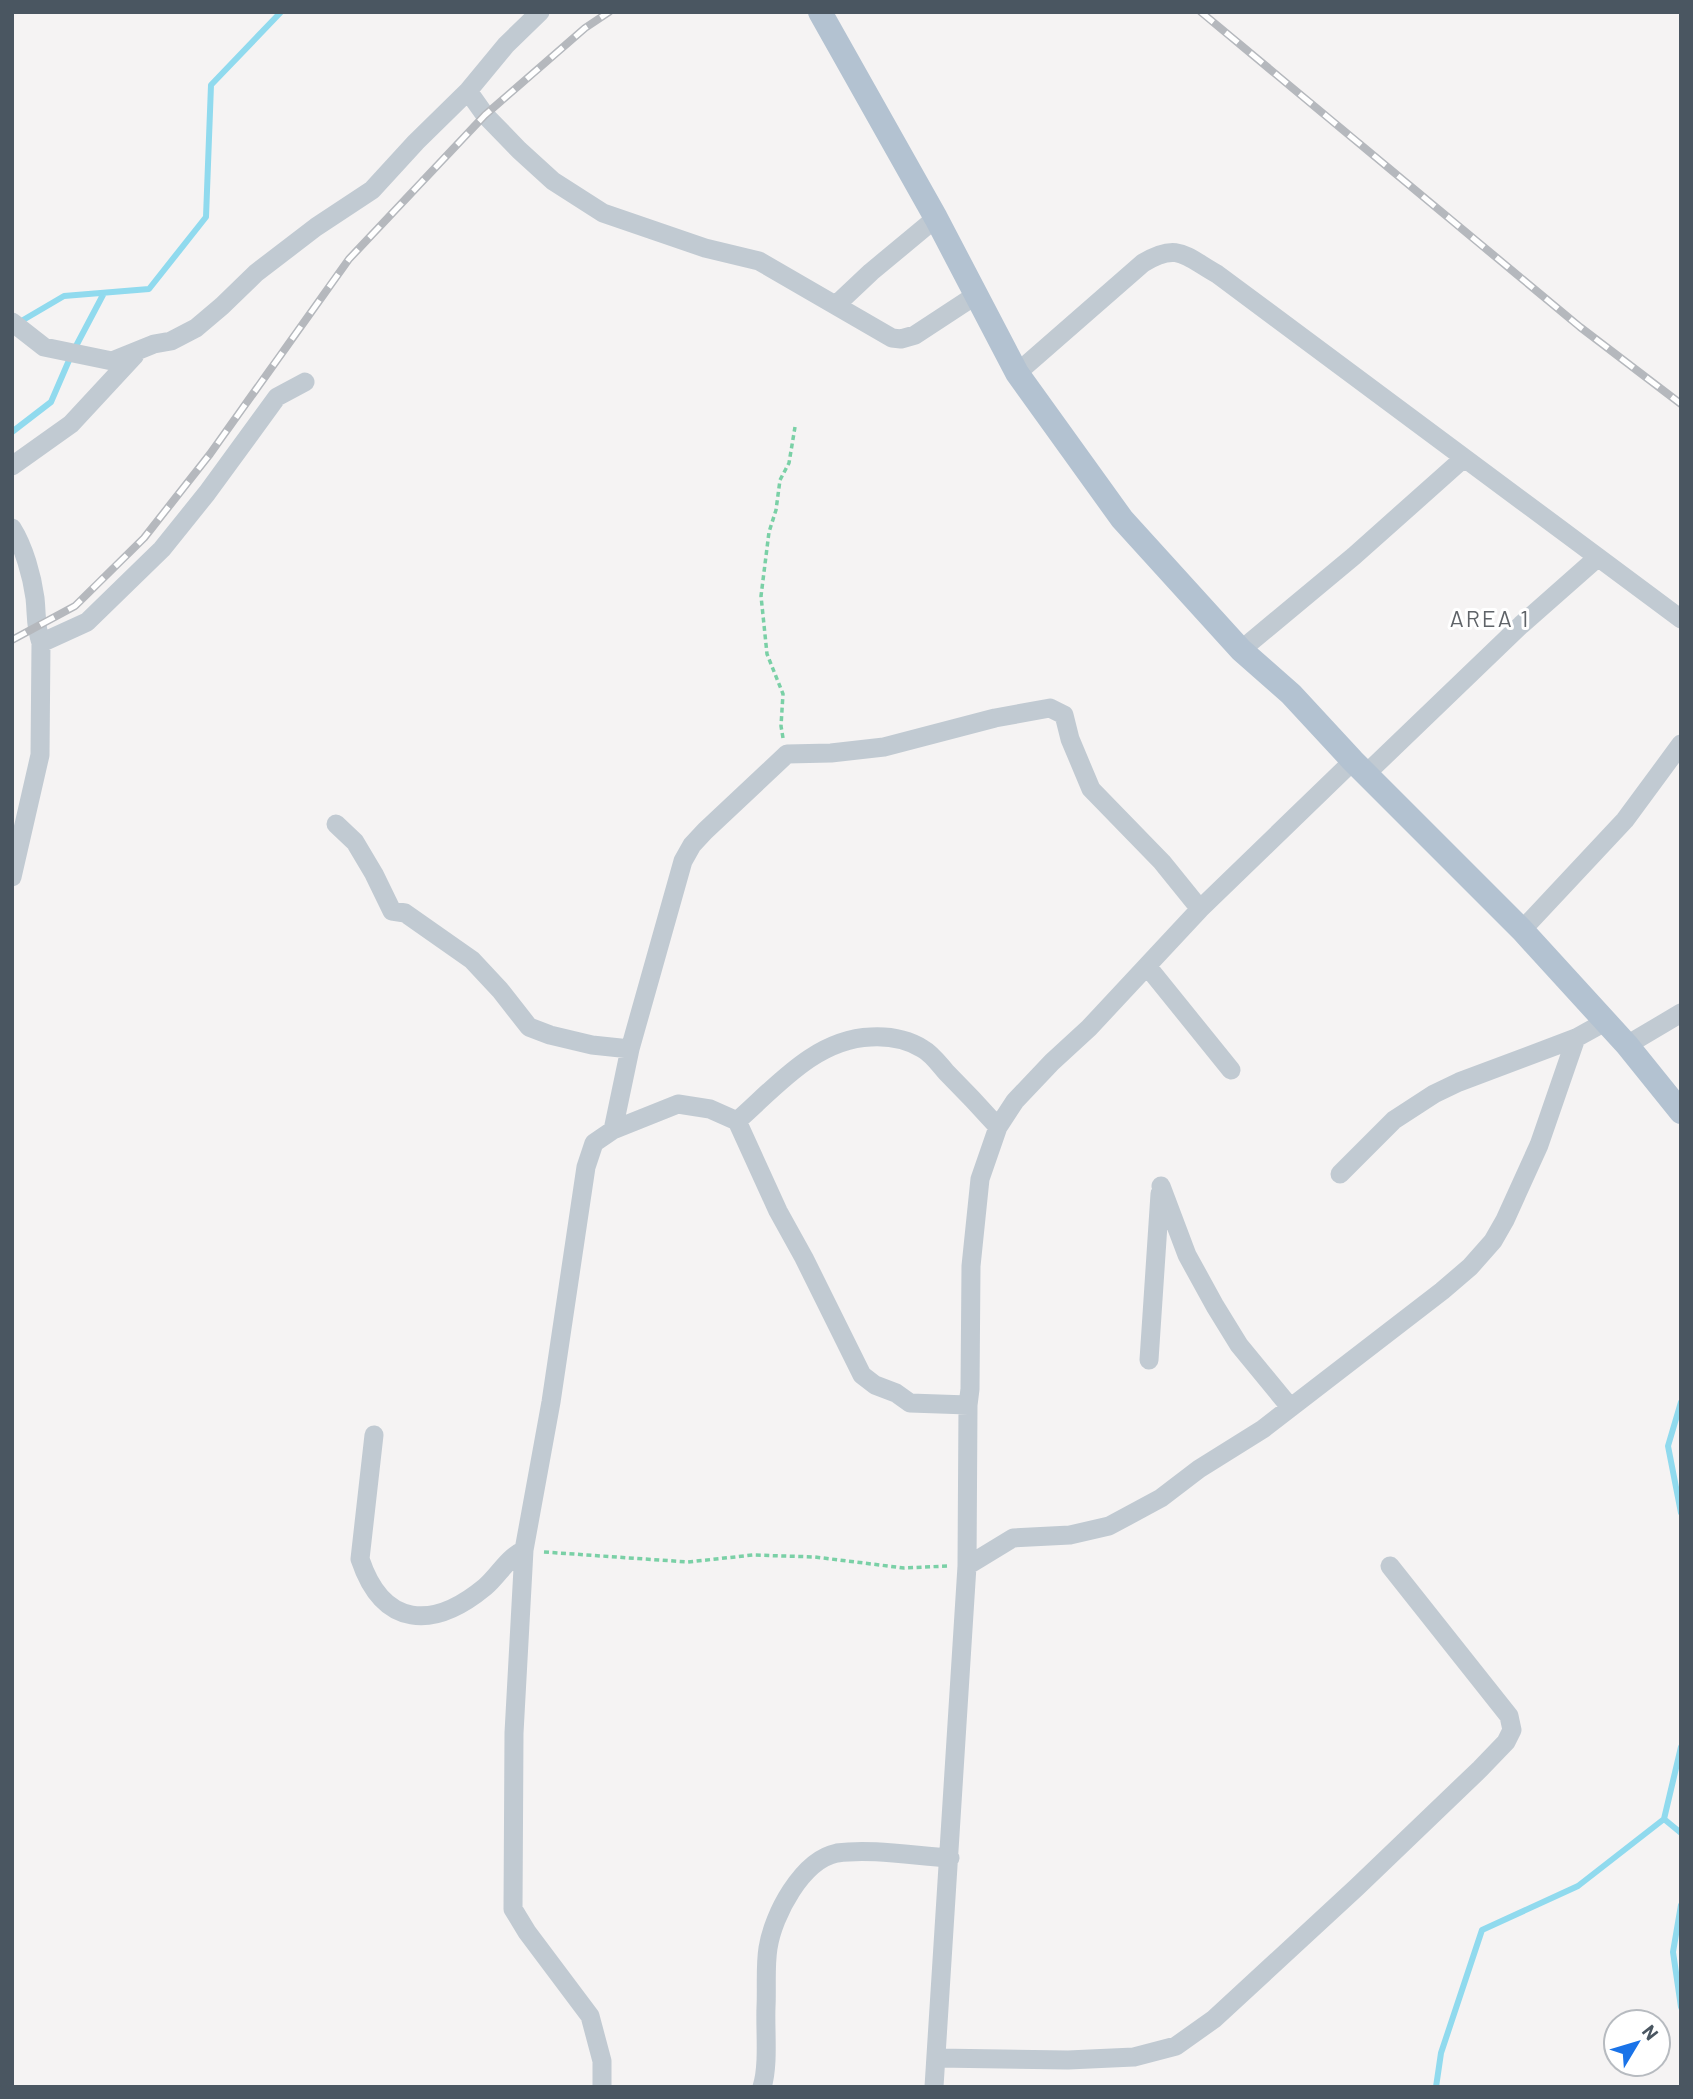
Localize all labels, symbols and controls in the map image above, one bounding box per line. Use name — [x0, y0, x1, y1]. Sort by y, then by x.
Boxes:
district label: AREA 1 — [1450, 604, 1530, 632]
north arrow — [1602, 2008, 1672, 2078]
text: N — [1638, 2020, 1664, 2044]

